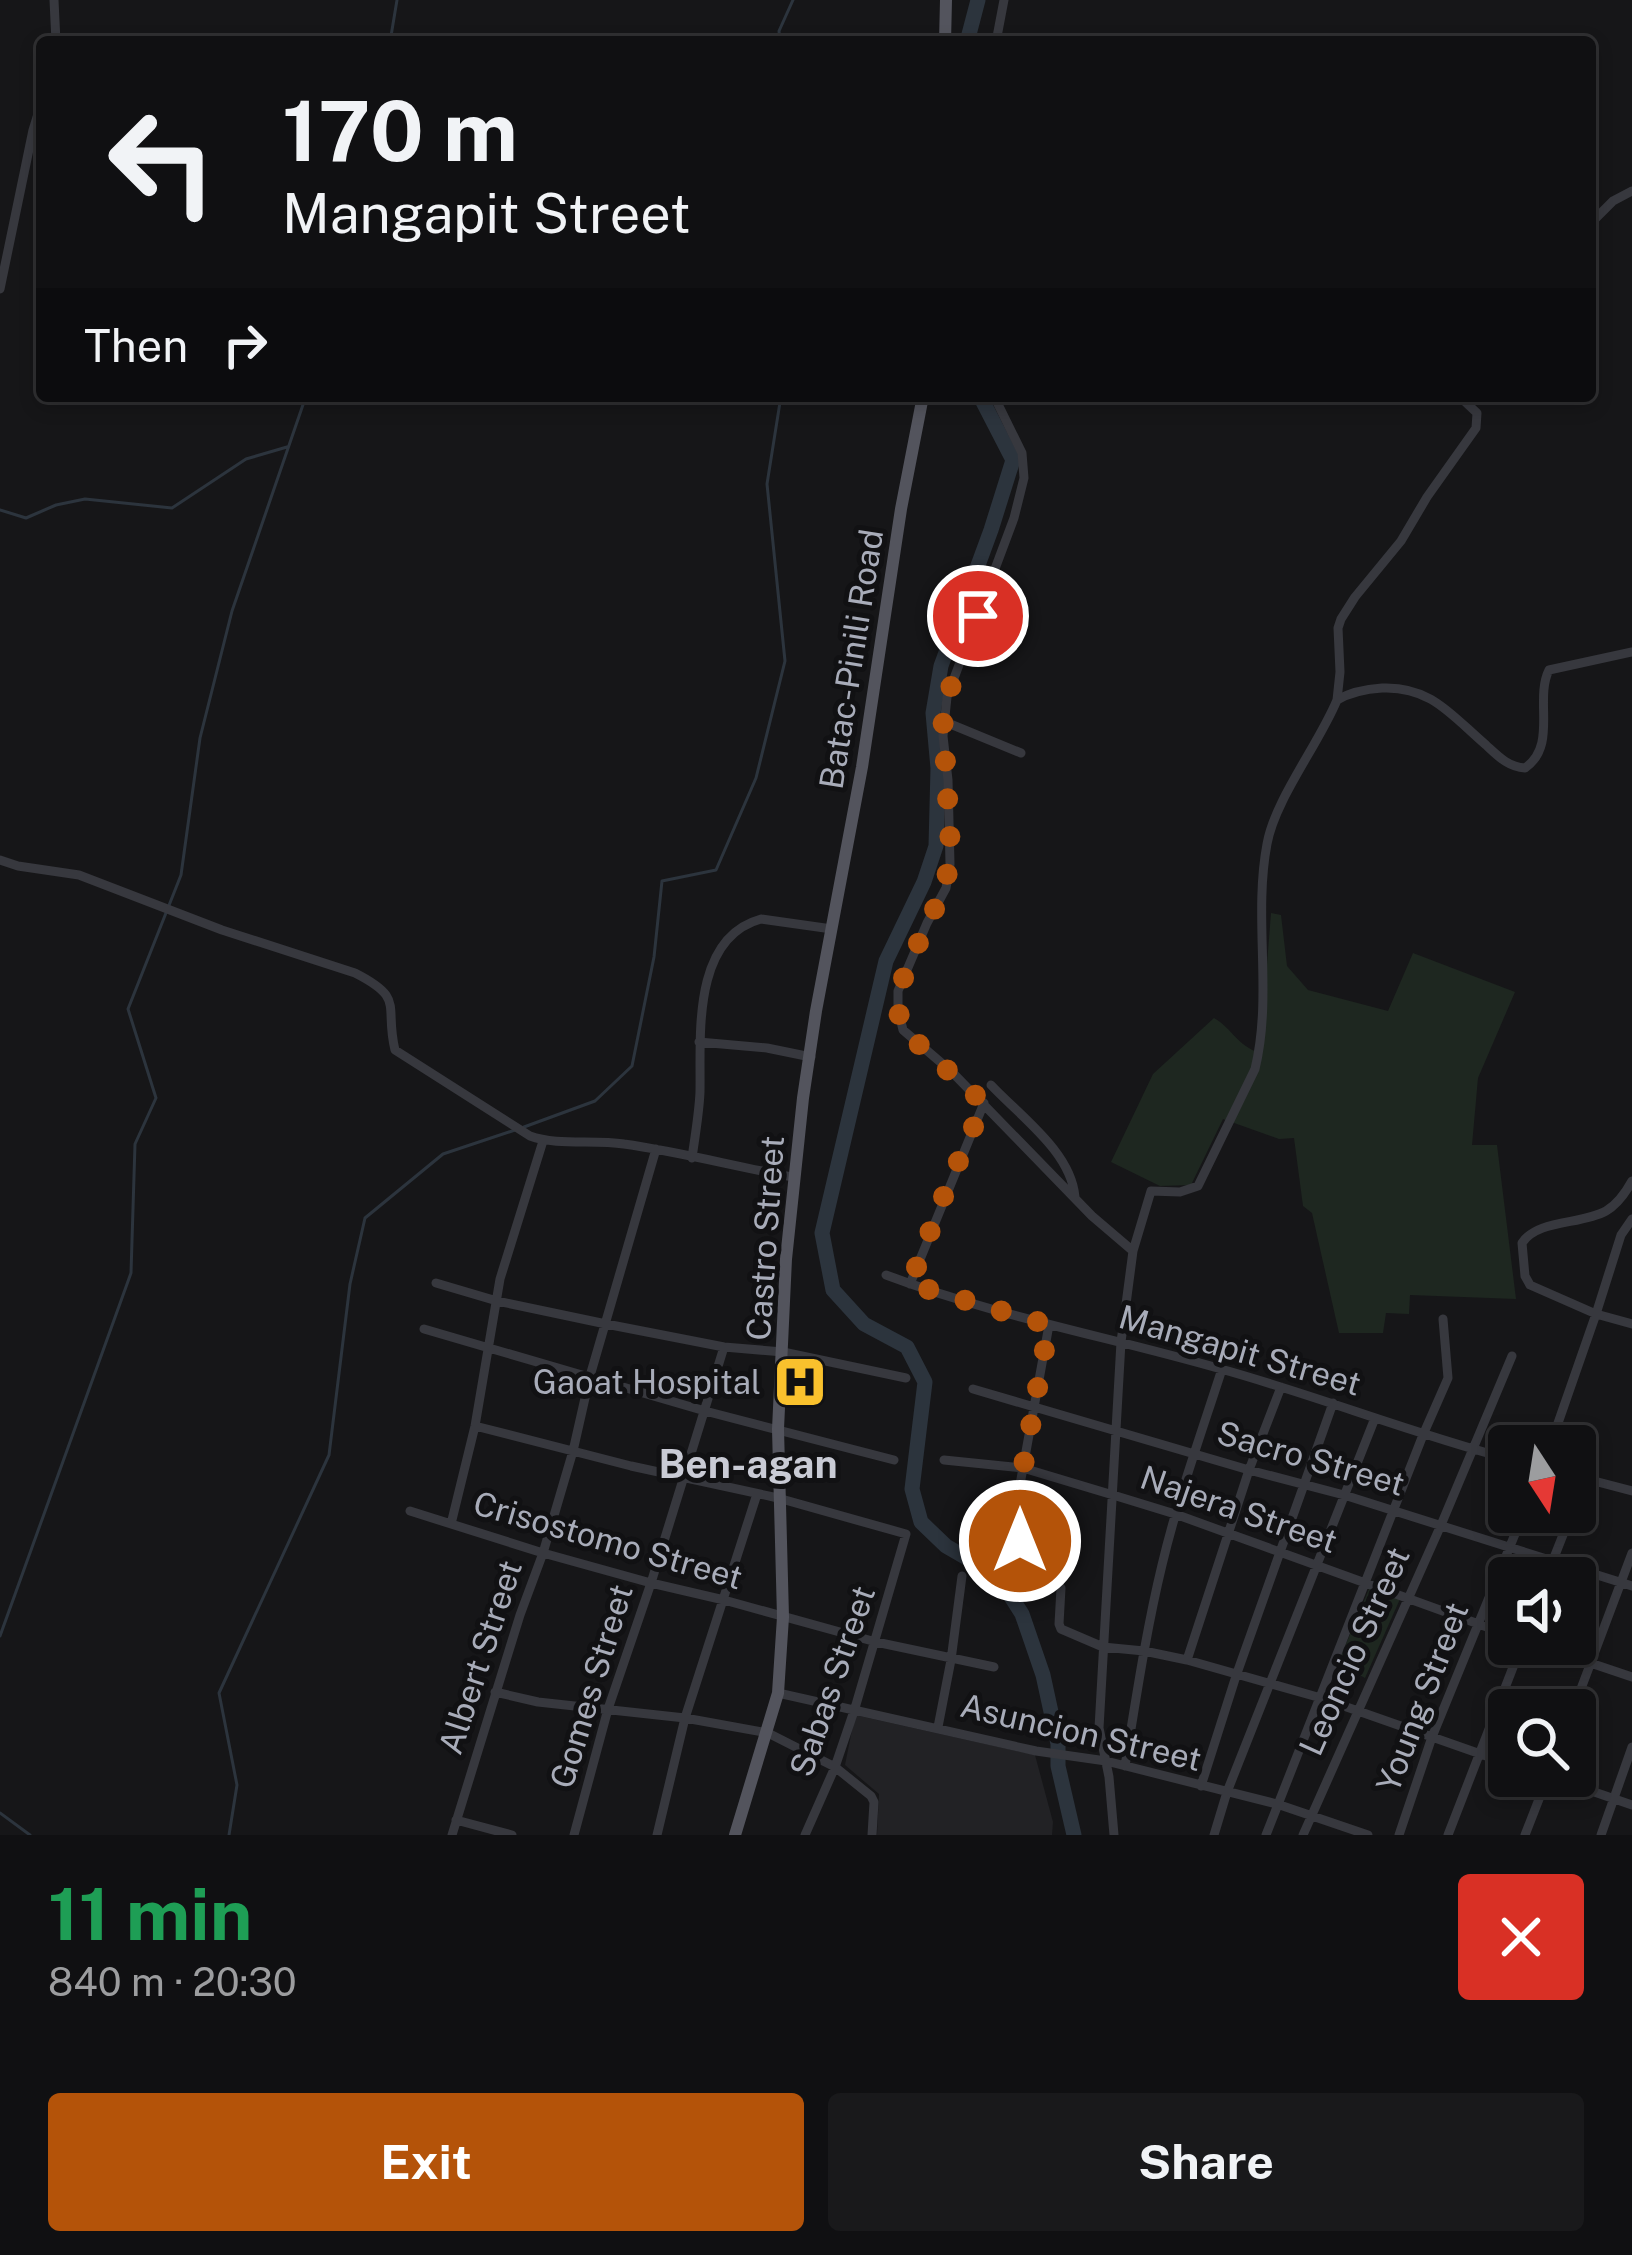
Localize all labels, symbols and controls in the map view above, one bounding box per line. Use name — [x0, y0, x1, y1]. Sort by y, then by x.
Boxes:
text: 170 m — [282, 81, 518, 180]
icon: left — [84, 84, 240, 240]
text: Mangapit Street — [282, 182, 691, 245]
icon: right — [212, 312, 278, 378]
text: Then — [84, 319, 188, 372]
street label: Batac-Pinili Road — [812, 526, 890, 792]
pin — [927, 565, 1029, 667]
icon: arrive — [945, 583, 1011, 649]
street label: Castro Street — [739, 1134, 791, 1342]
street label: Mangapit Street — [1115, 1297, 1365, 1403]
hospital icon: Gaoat Hospital — [772, 1354, 828, 1410]
place label: Gaoat Hospital — [533, 1363, 761, 1401]
street label: Sacro Street — [1213, 1413, 1409, 1503]
north arrow — [1488, 1425, 1596, 1533]
map controls — [1488, 1425, 1596, 1797]
district label: Ben-agan — [658, 1441, 838, 1487]
street label: Najera Street — [1136, 1458, 1342, 1560]
position arrow — [957, 1478, 1083, 1604]
street label: Crisostomo Street — [469, 1483, 747, 1597]
street label: Leoncio Street — [1291, 1541, 1417, 1761]
street label: Albert Street — [431, 1555, 529, 1759]
button: sound — [1488, 1557, 1596, 1665]
street label: Gomes Street — [542, 1580, 640, 1792]
street label: Sabas Street — [782, 1581, 882, 1781]
street label: Young Street — [1368, 1597, 1476, 1797]
street label: Asuncion Street — [957, 1686, 1205, 1778]
button: search — [1488, 1689, 1596, 1797]
text: 11 min — [48, 1872, 253, 1956]
button: close — [1458, 1874, 1584, 2000]
text: 840 m · 20:30 — [48, 1959, 297, 2005]
button: Exit — [48, 2093, 804, 2231]
button: Share — [828, 2093, 1584, 2231]

